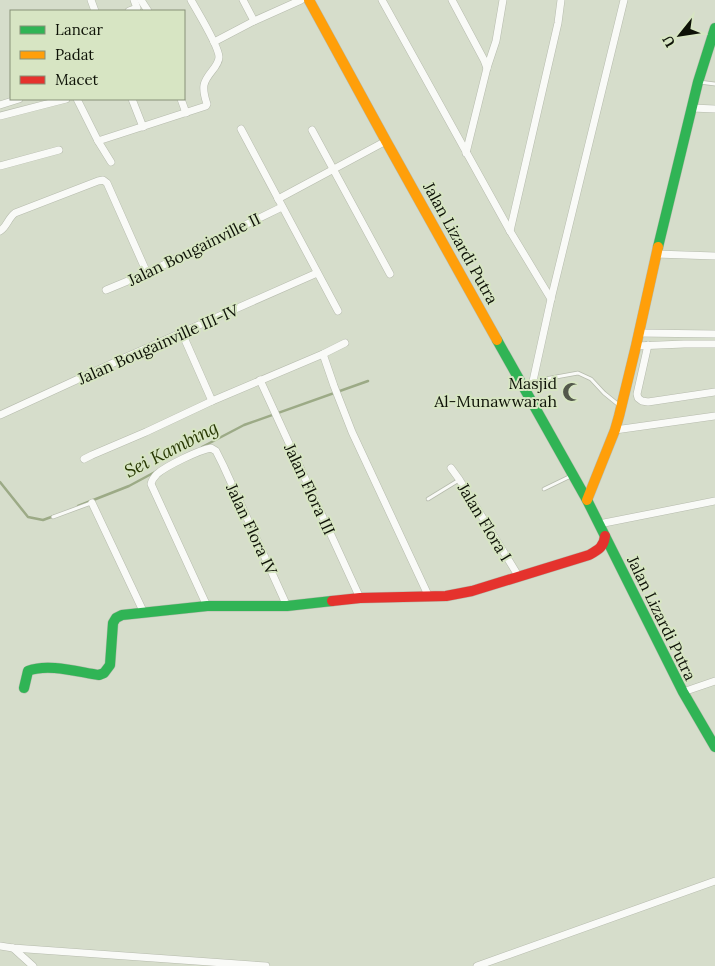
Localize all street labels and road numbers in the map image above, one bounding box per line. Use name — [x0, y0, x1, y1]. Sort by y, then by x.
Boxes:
street label: Jalan Lizardi Putra — [419, 178, 503, 307]
street label: Jalan Bougainville II — [123, 208, 264, 290]
street label: Jalan Bougainville III-IV — [74, 299, 242, 389]
street label: Jalan Flora III — [280, 439, 340, 538]
street label: Jalan Flora I — [453, 478, 516, 565]
street label: Jalan Flora IV — [222, 479, 282, 578]
street label: Jalan Lizardi Putra — [623, 551, 701, 684]

